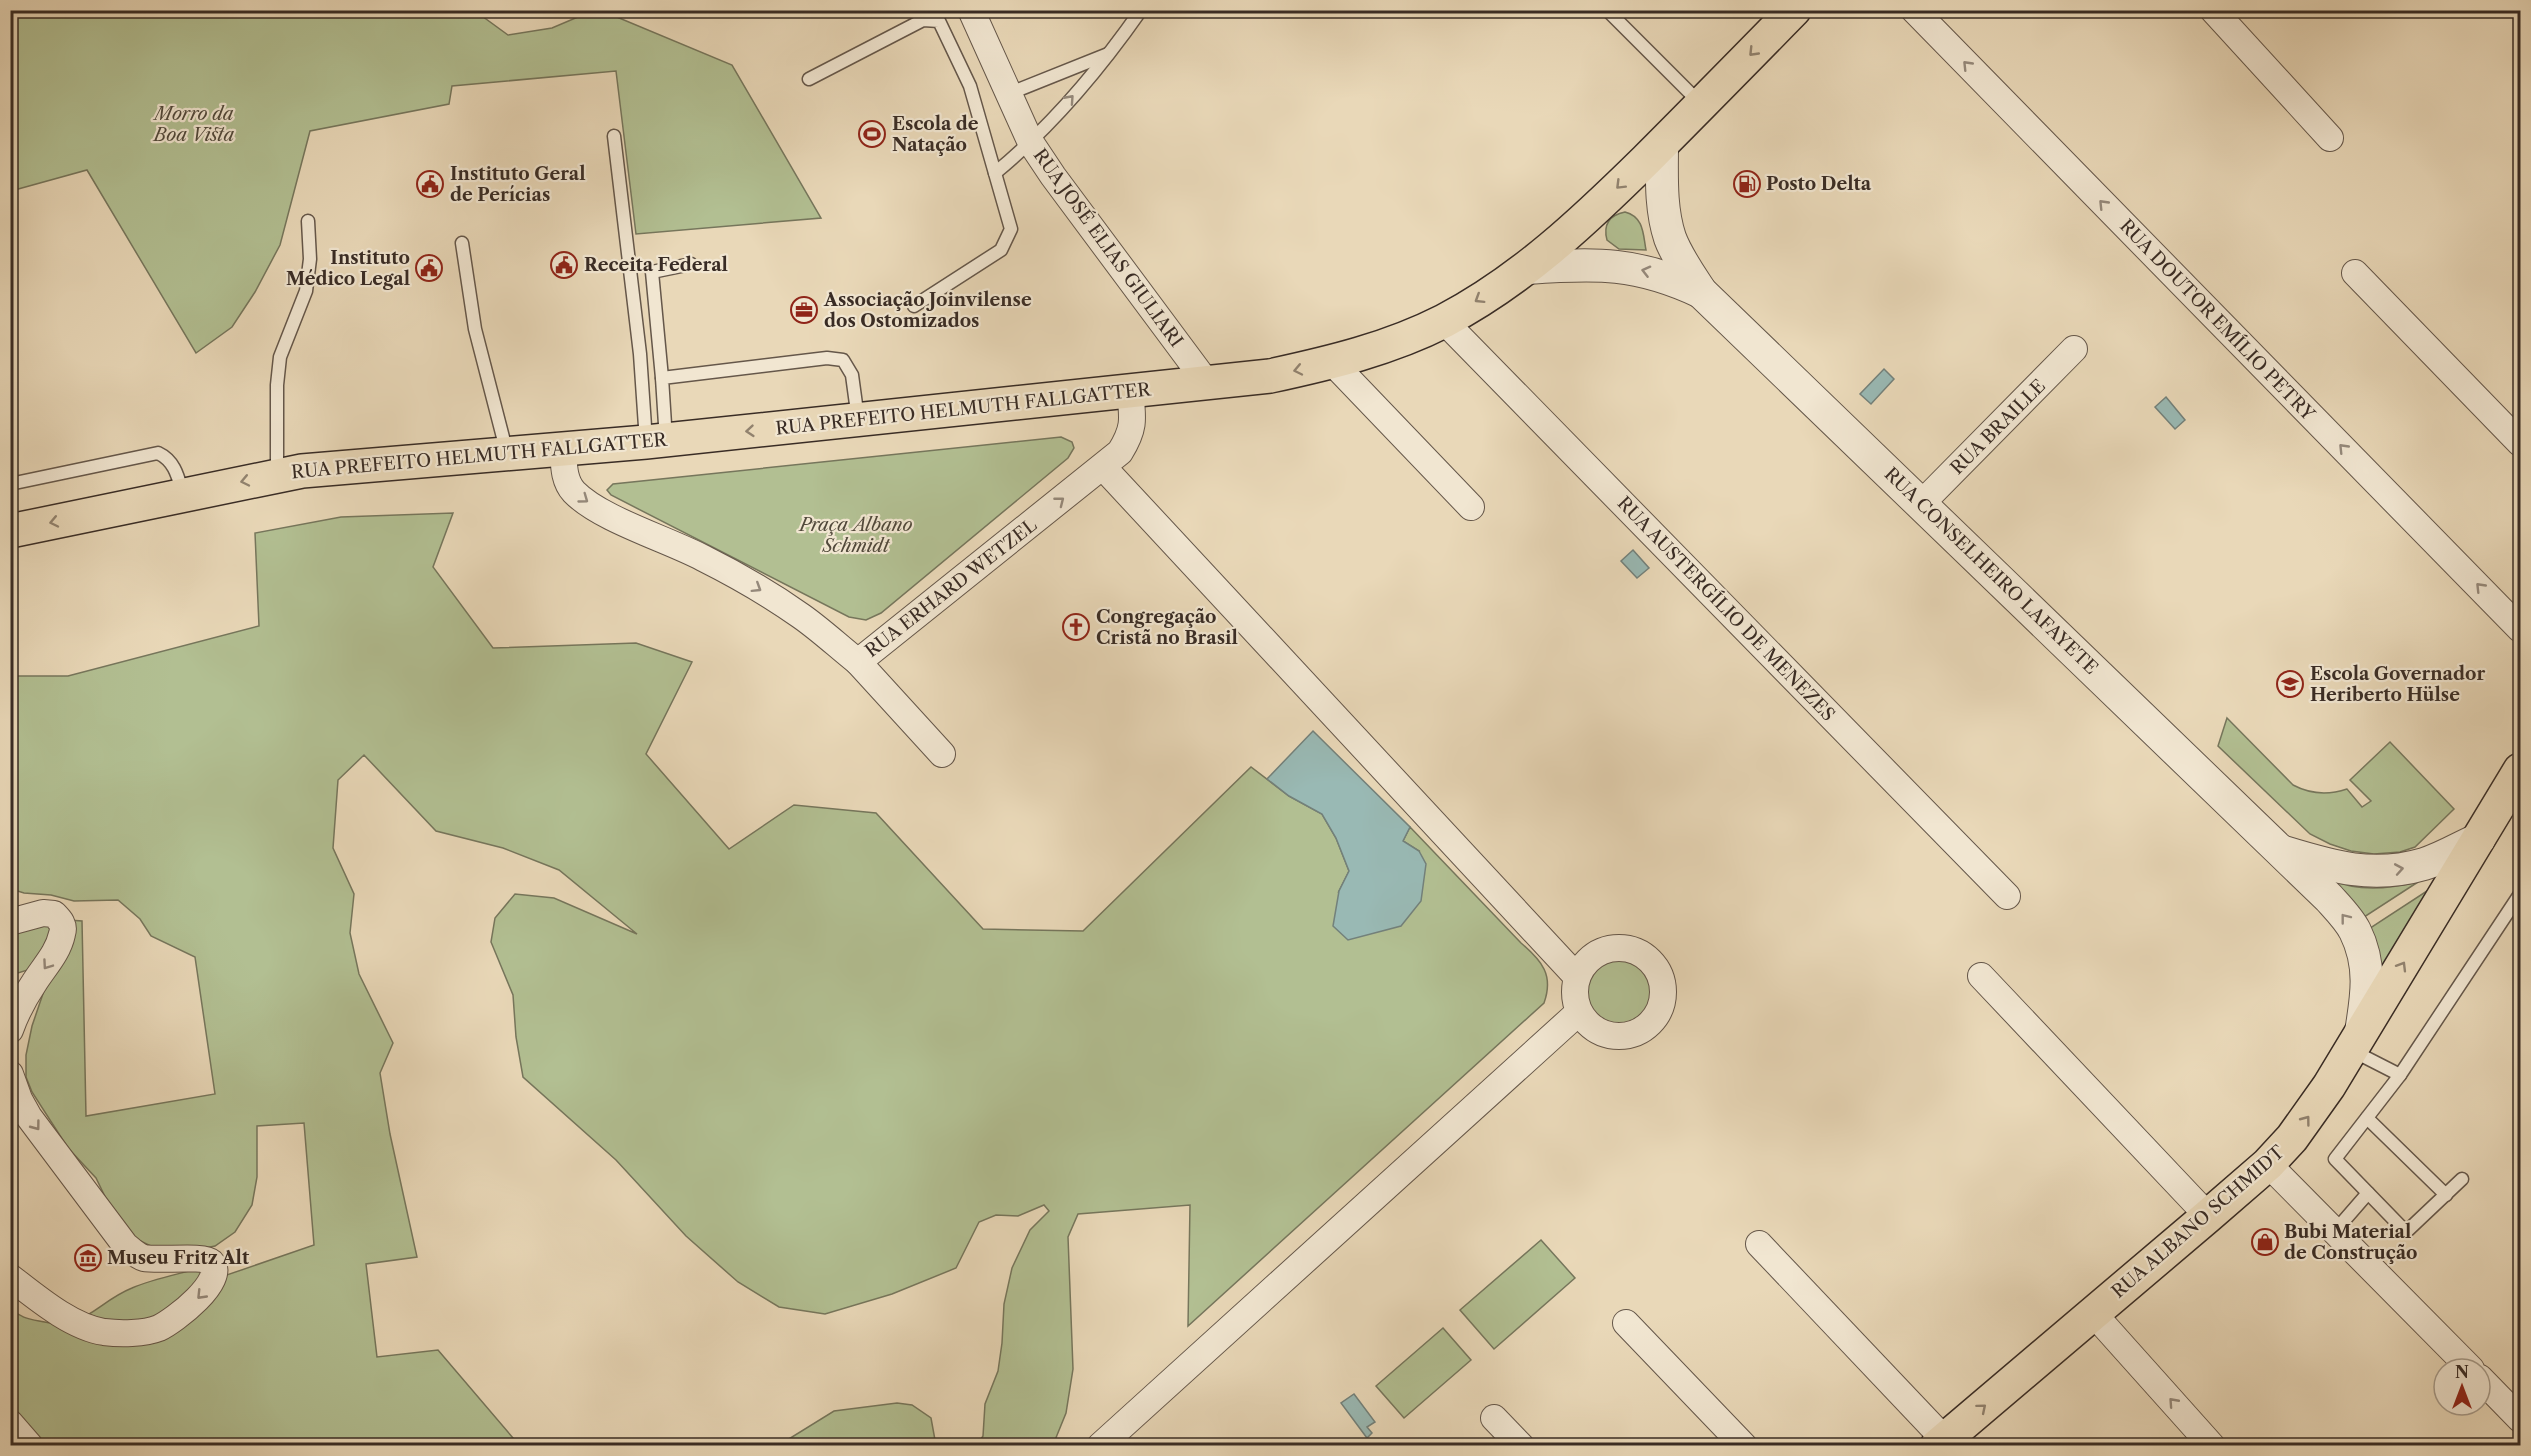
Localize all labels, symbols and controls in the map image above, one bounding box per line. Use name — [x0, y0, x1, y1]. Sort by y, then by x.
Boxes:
one-way arrow — [1749, 45, 1760, 56]
one-way arrow — [1963, 61, 1974, 71]
one-way arrow — [1063, 95, 1074, 106]
park label: Morro da Boa Vista — [152, 103, 234, 146]
place label: Escola de Natação — [892, 113, 979, 156]
sports icon: Escola de Natação — [857, 119, 887, 149]
street label: RUA JOSÉ ELIAS GIULIARI — [1029, 144, 1188, 352]
place label: Instituto Geral de Perícias — [450, 163, 586, 206]
public building icon: Instituto Geral de Perícias — [415, 169, 445, 199]
fuel station icon: Posto Delta — [1732, 169, 1762, 199]
place label: Posto Delta — [1766, 173, 1872, 195]
one-way arrow — [1617, 177, 1628, 188]
one-way arrow — [2100, 200, 2111, 211]
street label: RUA DOUTOR EMÍLIO PETRY — [2115, 214, 2321, 426]
place label: Instituto Médico Legal — [286, 247, 410, 290]
public building icon: Receita Federal — [549, 250, 579, 280]
public building icon: Instituto Médico Legal — [414, 253, 444, 283]
place label: Receita Federal — [584, 254, 728, 276]
one-way arrow — [1642, 266, 1652, 279]
place label: Associação Joinvilense dos Ostomizados — [823, 289, 1032, 332]
one-way arrow — [1475, 292, 1485, 304]
office icon: Associação Joinvilense dos Ostomizados — [789, 295, 819, 325]
one-way arrow — [1294, 363, 1304, 376]
street label: RUA BRAILLE — [1946, 375, 2050, 479]
street label: RUA PREFEITO HELMUTH FALLGATTER — [774, 378, 1152, 440]
one-way arrow — [745, 424, 754, 437]
street label: RUA PREFEITO HELMUTH FALLGATTER — [290, 429, 668, 483]
one-way arrow — [2339, 444, 2350, 454]
street label: RUA CONSELHEIRO LAFAYETE — [1880, 463, 2102, 679]
one-way arrow — [240, 474, 250, 487]
one-way arrow — [577, 492, 588, 503]
street label: RUA AUSTERGÍLIO DE MENEZES — [1613, 492, 1840, 726]
one-way arrow — [1054, 498, 1065, 509]
one-way arrow — [49, 514, 59, 527]
park label: Praça Albano Schmidt — [798, 514, 913, 557]
street label: RUA ERHARD WETZEL — [861, 514, 1041, 662]
one-way arrow — [751, 581, 761, 593]
one-way arrow — [2476, 584, 2487, 595]
place label: Congregação Cristã no Brasil — [1096, 606, 1238, 649]
church icon: Congregação Cristã no Brasil — [1061, 612, 1091, 642]
place label: Escola Governador Heriberto Hülse — [2310, 663, 2485, 706]
school or university icon: Escola Governador Heriberto Hülse — [2275, 669, 2305, 699]
one-way arrow — [2394, 863, 2404, 876]
one-way arrow — [2342, 914, 2353, 925]
one-way arrow — [43, 958, 54, 969]
one-way arrow — [2395, 962, 2407, 972]
one-way arrow — [2299, 1115, 2310, 1126]
one-way arrow — [29, 1119, 40, 1130]
street label: RUA ALBANO SCHMIDT — [2107, 1141, 2289, 1303]
place label: Bubi Material de Construção — [2284, 1221, 2418, 1264]
shop icon: Bubi Material de Construção — [2250, 1227, 2280, 1257]
museum icon: Museu Fritz Alt — [73, 1243, 103, 1273]
place label: Museu Fritz Alt — [107, 1247, 250, 1269]
one-way arrow — [197, 1288, 208, 1299]
north arrow — [2432, 1357, 2492, 1417]
text: N — [2455, 1362, 2469, 1382]
one-way arrow — [2169, 1398, 2180, 1409]
one-way arrow — [1975, 1404, 1986, 1415]

